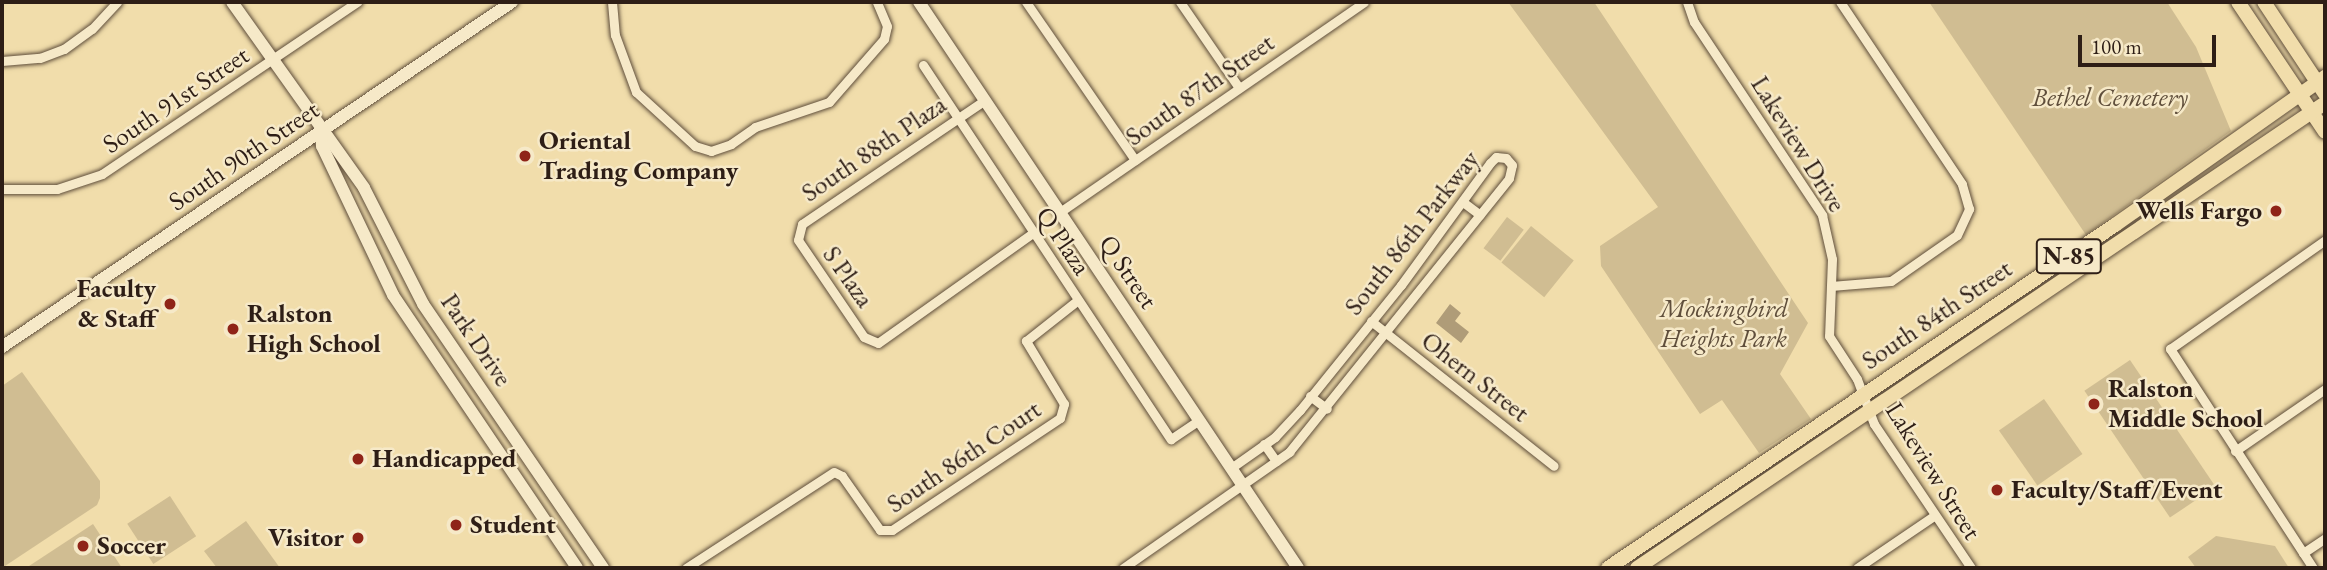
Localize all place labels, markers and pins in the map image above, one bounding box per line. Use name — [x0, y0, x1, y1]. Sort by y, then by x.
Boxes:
place label: Oriental Trading Company — [539, 125, 738, 186]
marker: Oriental Trading Company — [517, 148, 533, 164]
place label: Wells Fargo — [2136, 195, 2262, 227]
marker: Wells Fargo — [2268, 203, 2284, 219]
place label: Faculty & Staff — [77, 273, 156, 334]
marker: Faculty & Staff — [162, 296, 178, 312]
place label: Ralston High School — [247, 298, 381, 360]
marker: Ralston High School — [225, 321, 241, 337]
place label: Ralston Middle School — [2108, 373, 2263, 434]
marker: Ralston Middle School — [2086, 396, 2102, 412]
place label: Handicapped — [372, 443, 516, 475]
marker: Handicapped — [350, 451, 366, 467]
place label: Faculty/Staff/Event — [2011, 474, 2223, 506]
marker: Faculty/Staff/Event — [1989, 482, 2005, 498]
place label: Student — [470, 509, 556, 541]
marker: Student — [448, 517, 464, 533]
place label: Visitor — [268, 522, 344, 554]
place label: Soccer — [97, 530, 166, 562]
marker: Visitor — [350, 530, 366, 546]
marker: Soccer — [75, 538, 91, 554]

